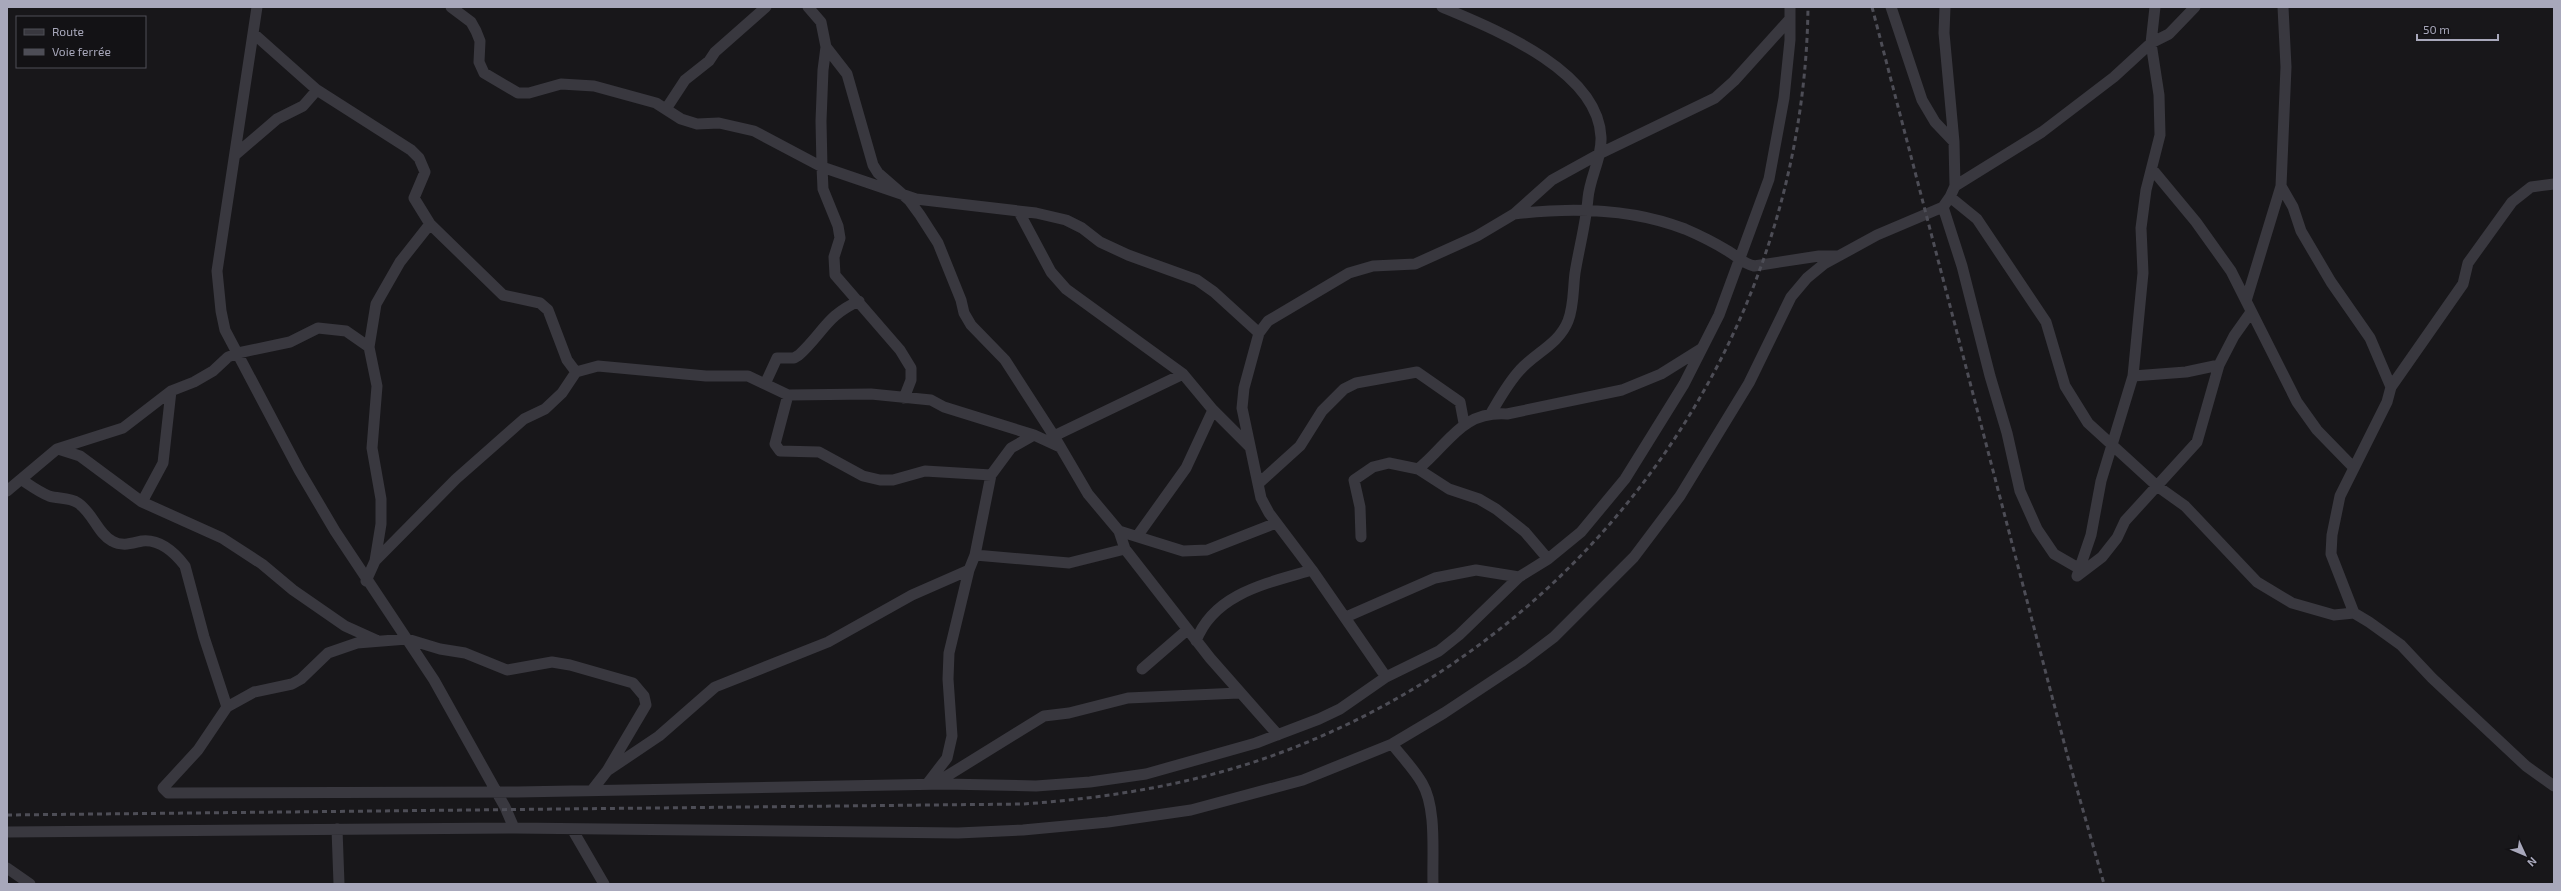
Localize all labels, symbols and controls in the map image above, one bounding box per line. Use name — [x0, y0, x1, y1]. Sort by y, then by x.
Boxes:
legend — [16, 16, 146, 68]
scale bar — [2417, 16, 2498, 42]
text: 50 m — [2423, 22, 2450, 36]
text: Route — [52, 24, 84, 38]
text: Voie ferrée — [52, 44, 111, 58]
north arrow — [2505, 835, 2545, 875]
text: N — [2525, 855, 2540, 870]

